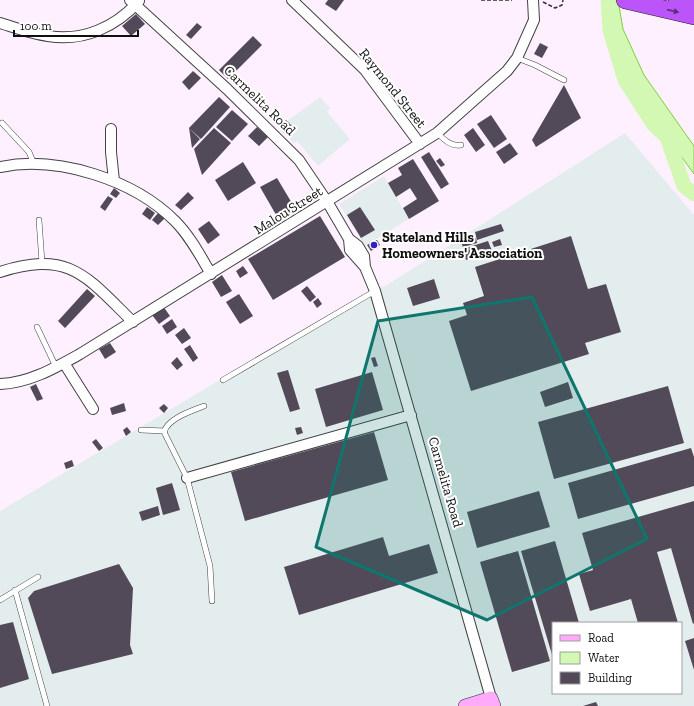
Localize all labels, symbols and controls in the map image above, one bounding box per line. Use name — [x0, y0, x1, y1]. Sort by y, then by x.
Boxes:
one-way arrow — [667, 9, 679, 15]
scale bar — [14, 12, 138, 38]
text: 100 m — [20, 19, 52, 33]
street label: Raymond Street — [355, 45, 430, 132]
street label: Carmelita Road — [220, 62, 299, 139]
street label: Malou Street — [251, 182, 326, 238]
place label: Stateland Hills Homeowners' Association — [382, 229, 543, 262]
marker: Stateland Hills Homeowners' Association — [369, 240, 379, 250]
street label: Carmelita Road — [424, 435, 467, 530]
legend — [552, 622, 682, 694]
text: Road — [588, 631, 614, 645]
text: Water — [588, 651, 620, 665]
text: Building — [588, 671, 632, 685]

